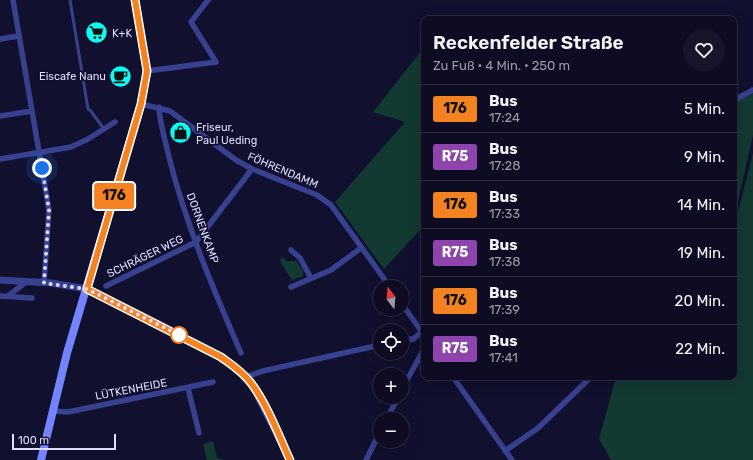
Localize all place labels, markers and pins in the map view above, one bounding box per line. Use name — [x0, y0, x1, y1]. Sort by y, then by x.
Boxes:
supermarket icon: K+K — [83, 20, 109, 46]
place label: K+K — [112, 27, 132, 40]
cafe icon: Eiscafe Nanu — [108, 63, 134, 89]
place label: Eiscafe Nanu — [39, 70, 106, 83]
shop icon: Friseur, Paul Ueding — [167, 120, 193, 146]
place label: Friseur, Paul Ueding — [196, 121, 257, 147]
unlabelled marker — [170, 326, 188, 344]

